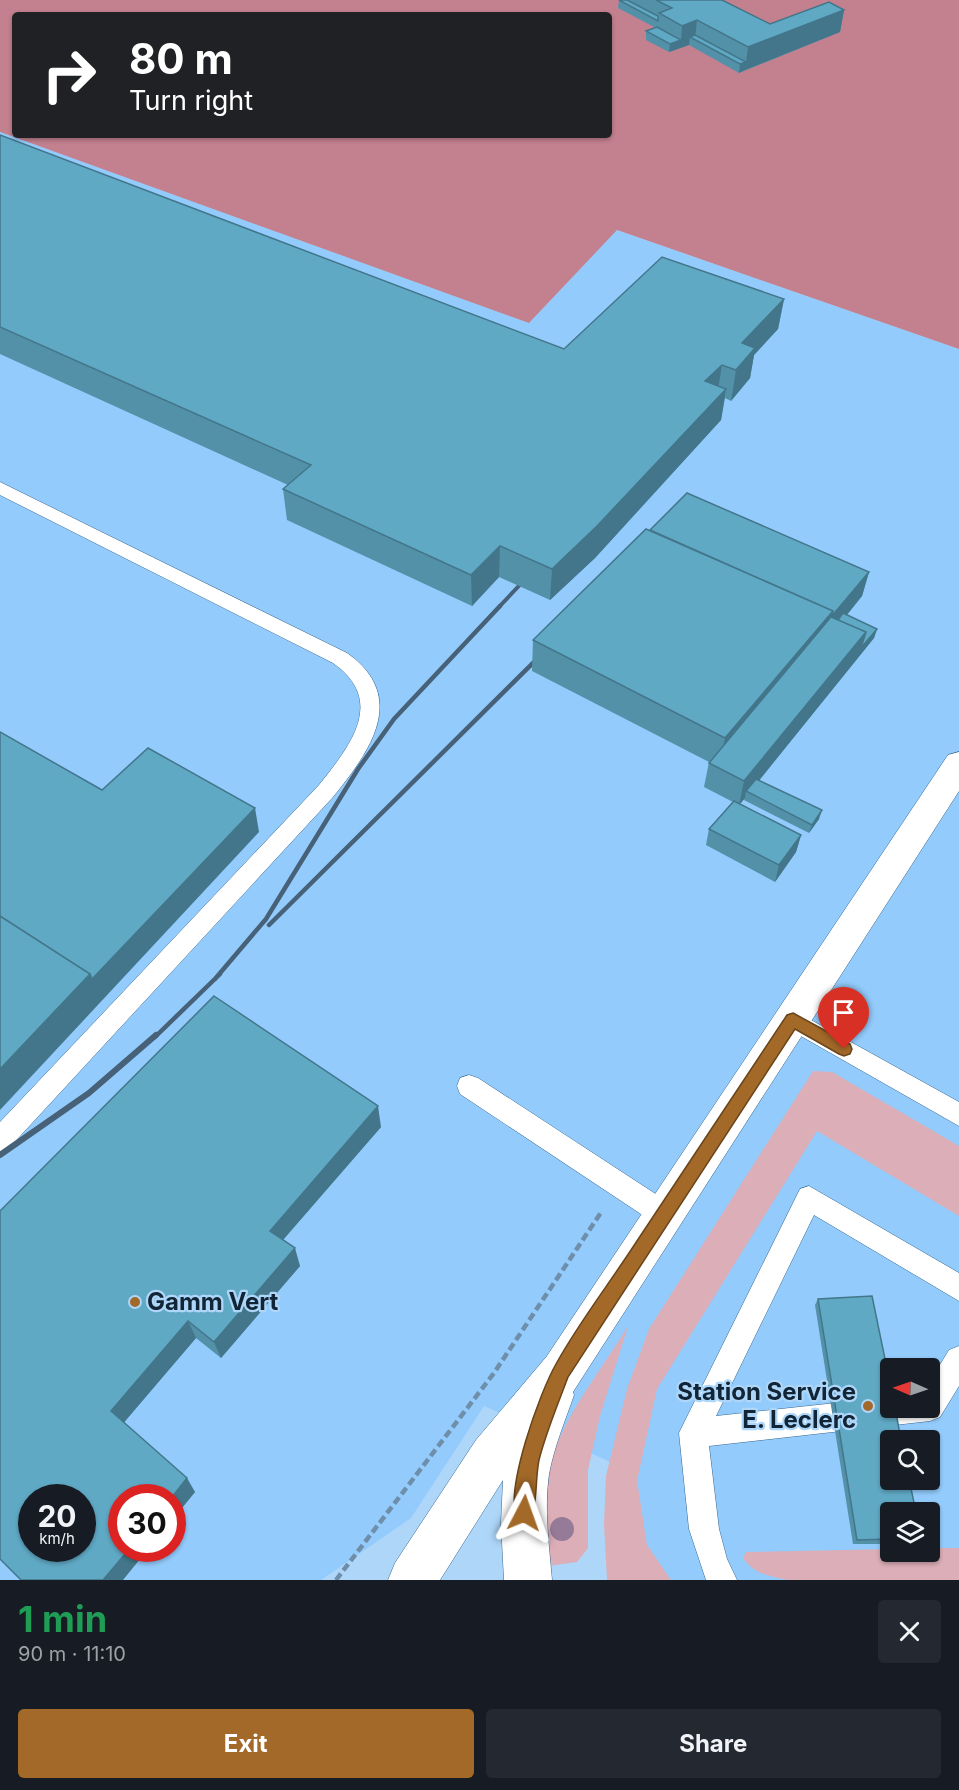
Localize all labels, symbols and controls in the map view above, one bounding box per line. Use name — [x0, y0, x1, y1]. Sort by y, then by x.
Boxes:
text: 80 m — [129, 33, 233, 84]
icon: right — [30, 36, 108, 114]
text: Turn right — [129, 84, 253, 117]
pin — [818, 987, 869, 1049]
icon: arrive — [827, 996, 860, 1029]
place label: Gamm Vert — [147, 1287, 278, 1316]
marker: Gamm Vert — [128, 1295, 142, 1309]
north arrow — [880, 1358, 940, 1418]
map controls — [880, 1358, 940, 1562]
place label: Station Service E. Leclerc — [677, 1377, 856, 1434]
marker: Station Service E. Leclerc — [861, 1399, 875, 1413]
button: search — [880, 1430, 940, 1490]
position arrow — [492, 1481, 556, 1545]
speed limit sign: 30 — [108, 1484, 186, 1562]
text: 20 — [37, 1498, 77, 1534]
button: layers — [880, 1502, 940, 1562]
text: km/h — [39, 1529, 75, 1548]
text: 1 min — [18, 1597, 107, 1641]
button: close — [878, 1600, 941, 1663]
text: 90 m · 11:10 — [18, 1642, 126, 1666]
button: Exit — [18, 1709, 474, 1778]
button: Share — [486, 1709, 941, 1778]

